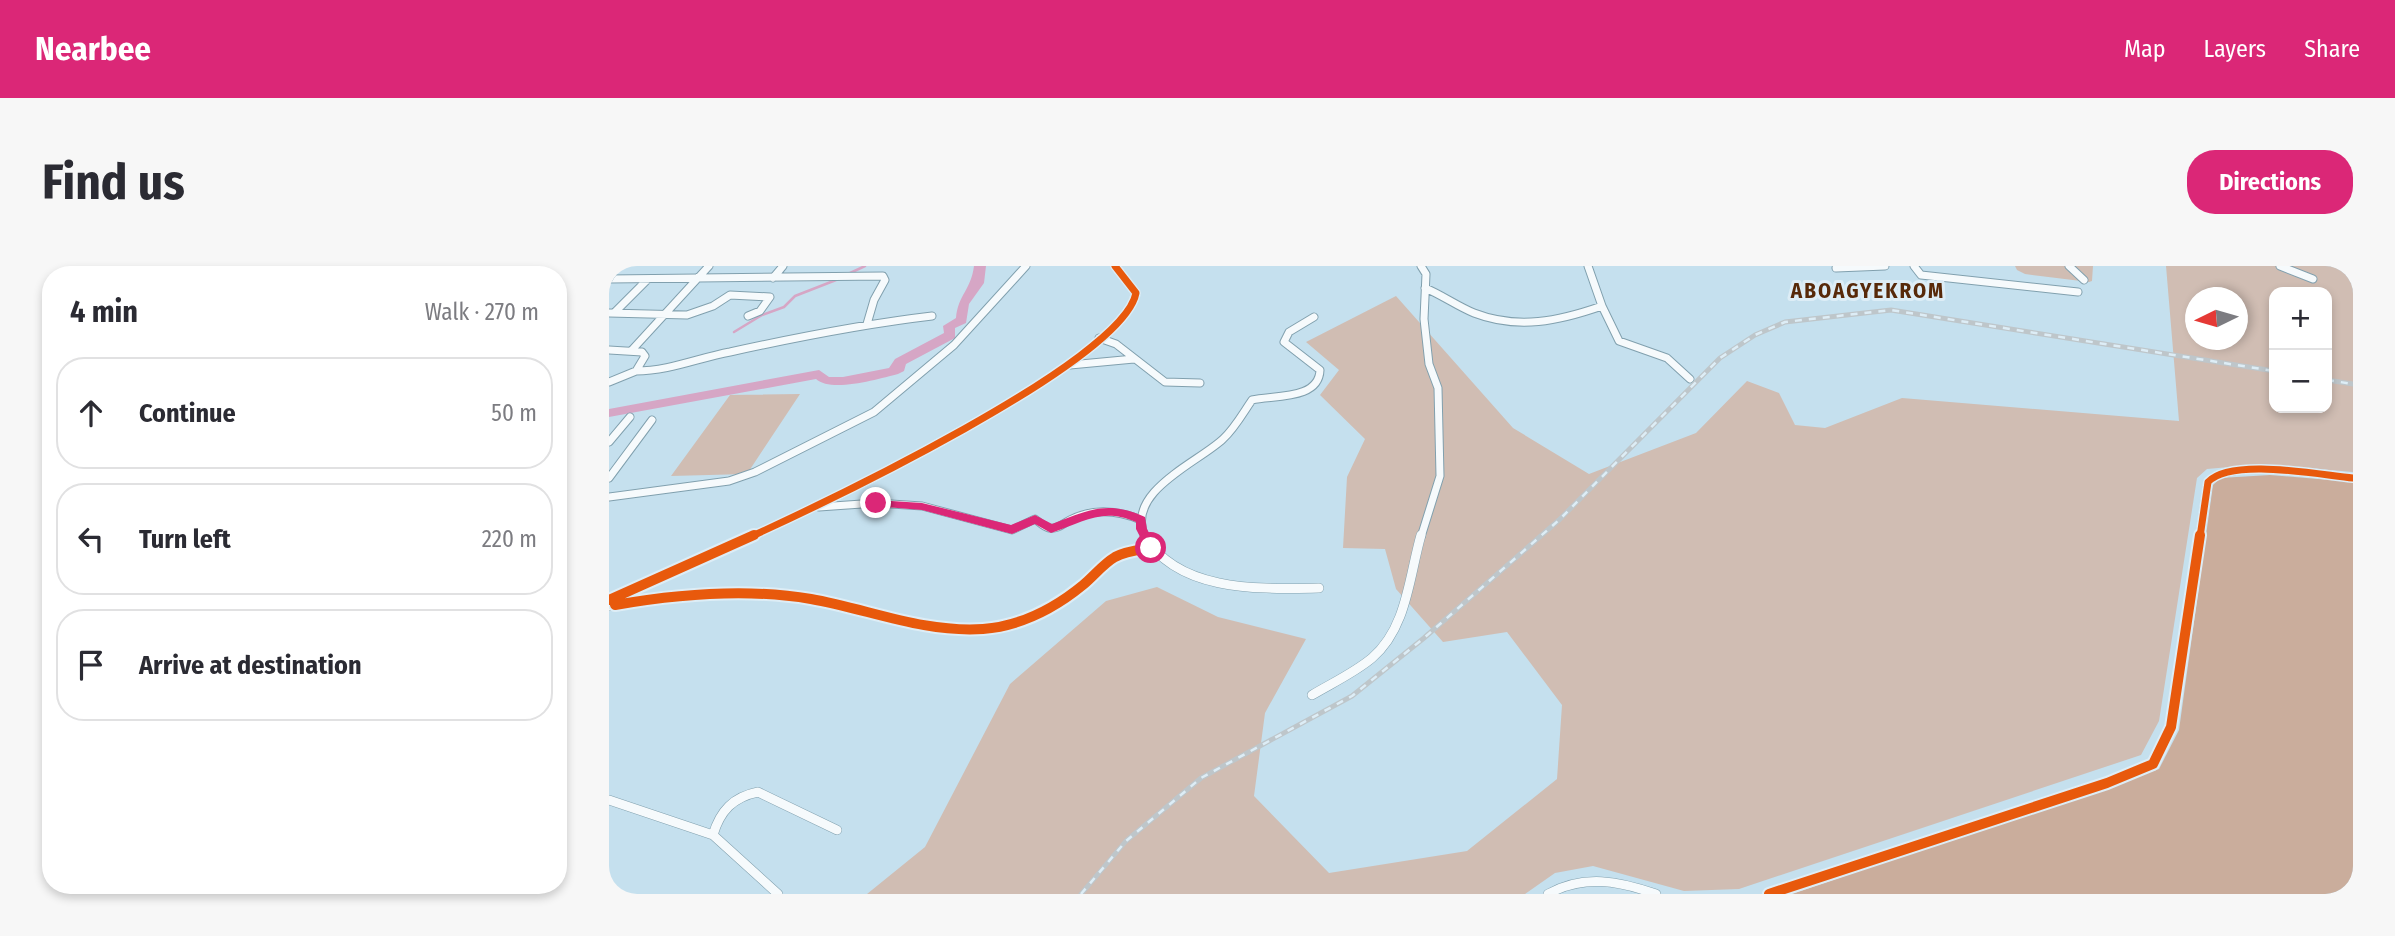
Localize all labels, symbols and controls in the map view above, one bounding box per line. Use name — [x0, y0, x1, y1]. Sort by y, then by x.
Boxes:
text: Nearbee — [35, 29, 151, 69]
text: Map — [2124, 35, 2166, 63]
text: Layers — [2204, 35, 2266, 63]
text: Share — [2304, 35, 2360, 63]
button: Directions — [2187, 150, 2353, 214]
text: Find us — [42, 153, 185, 212]
district label: ABOAGYEKROM — [1790, 278, 1945, 304]
north arrow — [2185, 287, 2248, 350]
map controls — [2269, 287, 2332, 413]
button: + — [2269, 287, 2332, 350]
text: 4 min — [70, 294, 138, 330]
text: Walk · 270 m — [425, 298, 539, 326]
button: − — [2269, 350, 2332, 413]
icon: ahead — [72, 394, 110, 432]
text: Continue — [139, 398, 236, 429]
text: 50 m — [491, 399, 537, 427]
route end — [860, 487, 891, 518]
icon: left — [72, 520, 110, 558]
text: Turn left — [139, 524, 231, 555]
text: 220 m — [482, 525, 537, 553]
route start — [1135, 532, 1166, 563]
icon: arrive — [72, 646, 110, 684]
text: Arrive at destination — [139, 650, 362, 681]

